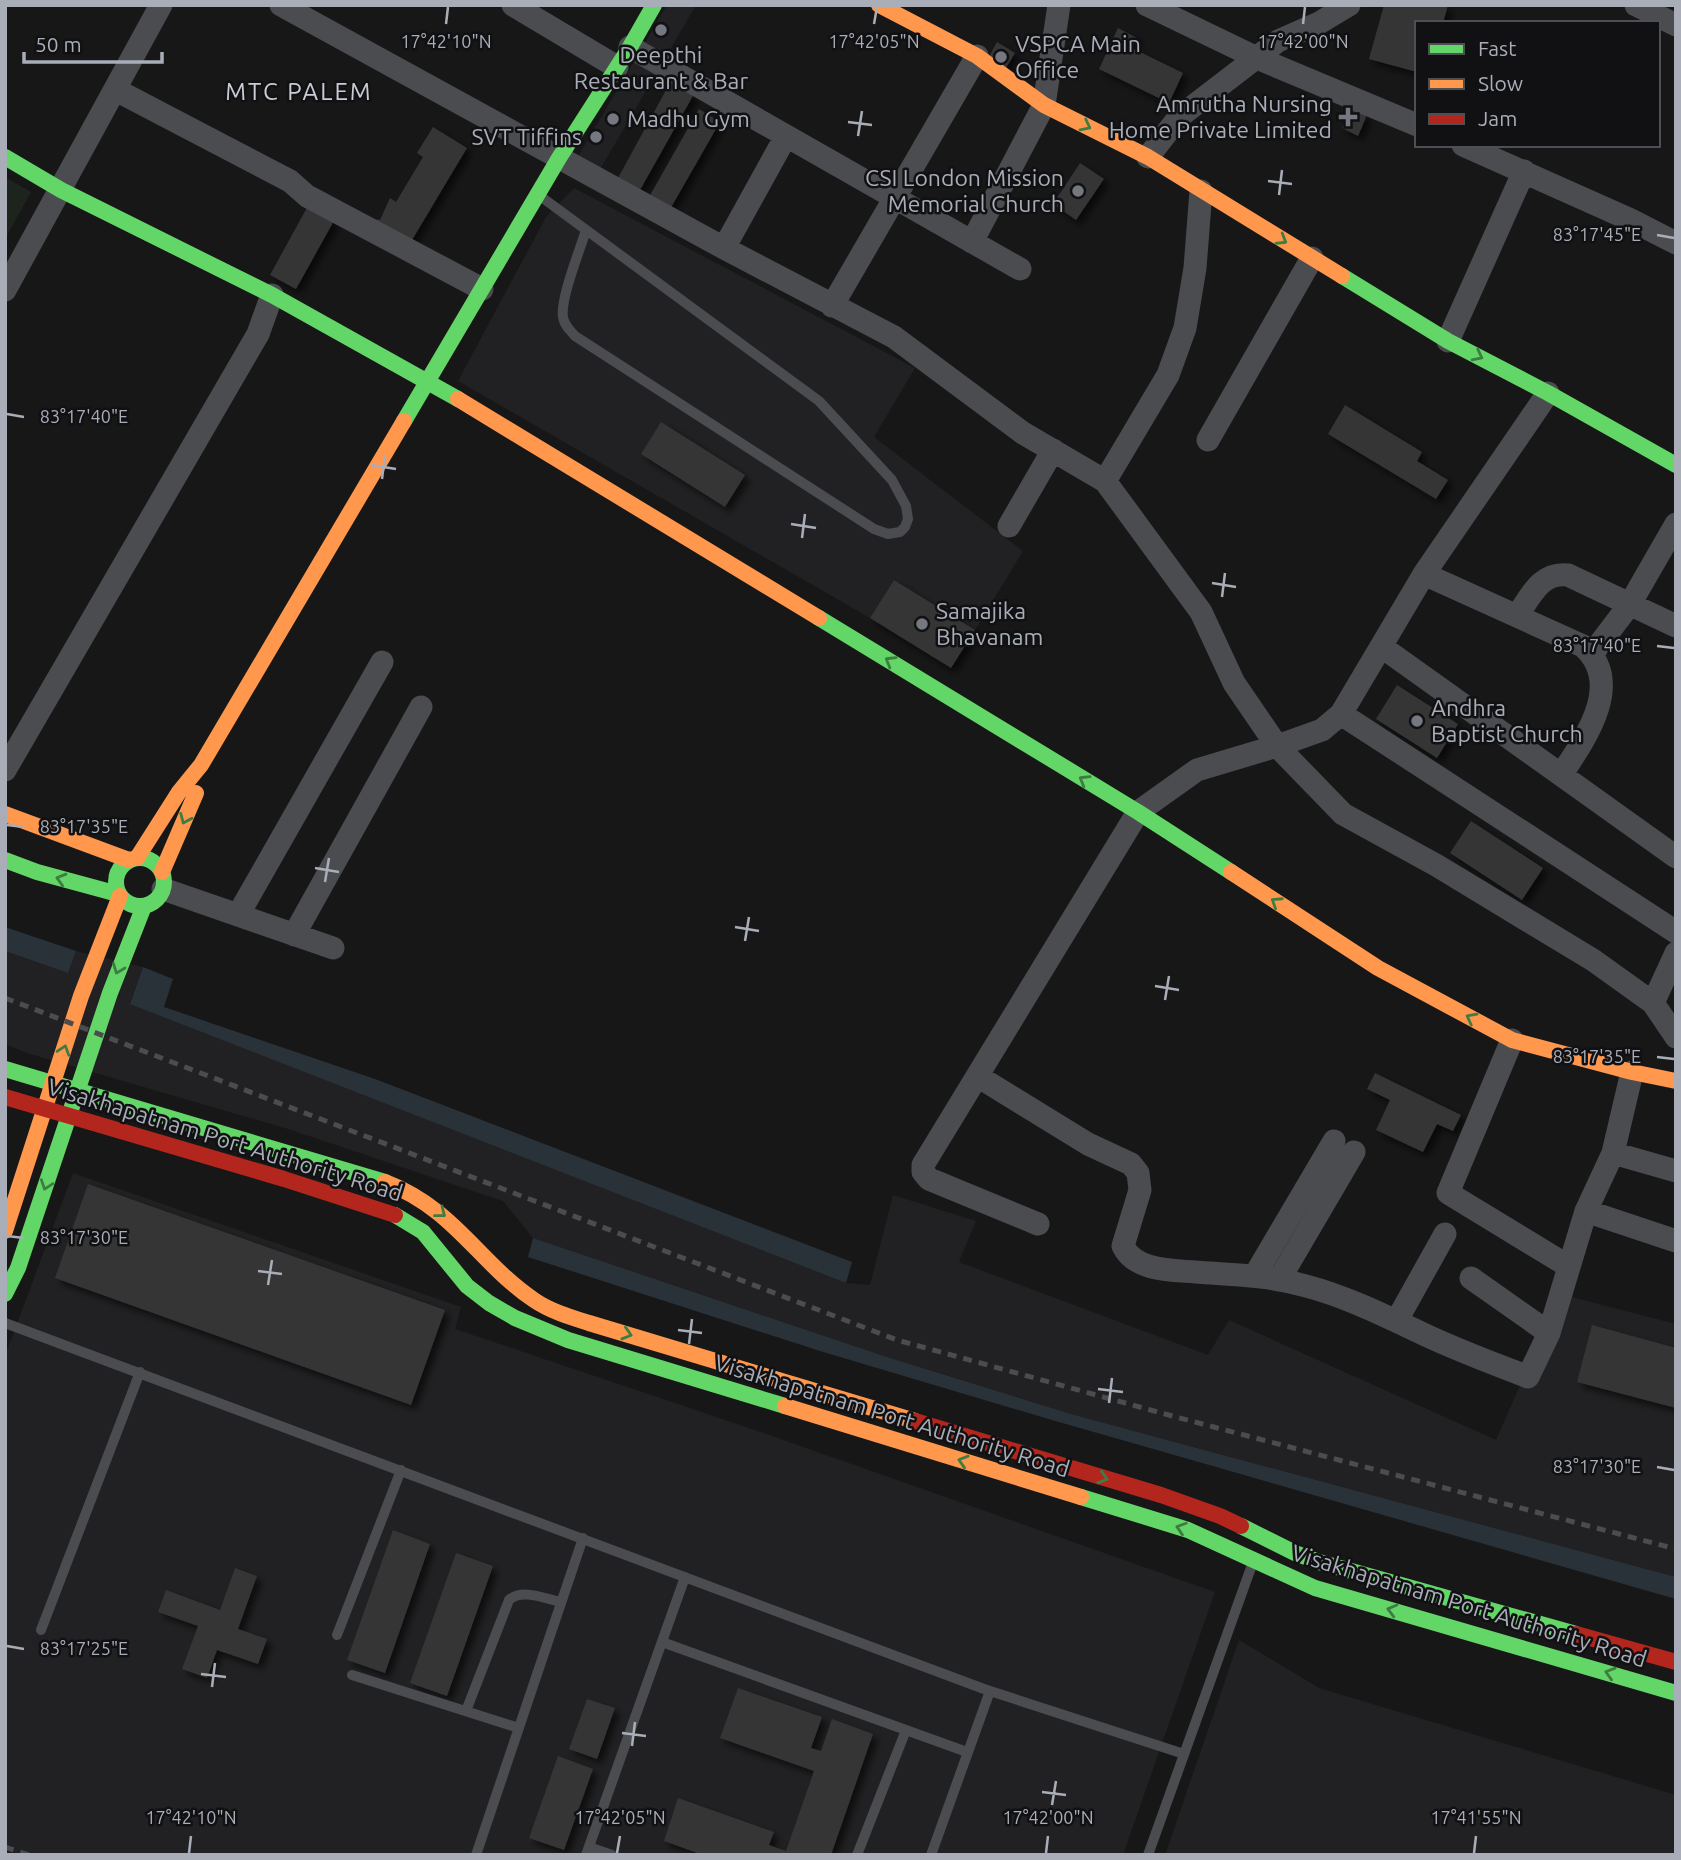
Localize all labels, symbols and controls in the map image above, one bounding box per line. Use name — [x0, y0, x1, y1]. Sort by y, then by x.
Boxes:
scale bar — [24, 21, 163, 65]
legend — [1415, 21, 1660, 147]
marker: Deepthi Restaurant & Bar — [653, 22, 669, 38]
text: 17°42'10"N — [400, 31, 492, 51]
text: 17°42'05"N — [828, 31, 920, 51]
place label: VSPCA Main Office — [1015, 31, 1141, 82]
text: 17°42'00"N — [1257, 31, 1349, 51]
text: 50 m — [35, 32, 82, 56]
text: Fast — [1478, 36, 1516, 60]
place label: Deepthi Restaurant & Bar — [574, 42, 748, 93]
marker: VSPCA Main Office — [993, 49, 1009, 65]
text: Slow — [1478, 71, 1523, 95]
district label: MTC PALEM — [225, 78, 373, 105]
place label: Amrutha Nursing Home Private Limited — [1109, 91, 1332, 142]
place label: Madhu Gym — [627, 106, 750, 131]
text: Jam — [1478, 106, 1517, 130]
marker: Amrutha Nursing Home Private Limited — [1338, 107, 1358, 127]
marker: Madhu Gym — [605, 111, 621, 127]
one-way arrow — [1079, 117, 1091, 131]
place label: SVT Tiffins — [472, 124, 582, 149]
marker: SVT Tiffins — [588, 129, 604, 145]
place label: CSI London Mission Memorial Church — [865, 165, 1064, 216]
marker: CSI London Mission Memorial Church — [1070, 183, 1086, 199]
text: 83°17'45"E — [1553, 224, 1641, 244]
one-way arrow — [1274, 232, 1287, 245]
one-way arrow — [1470, 348, 1483, 362]
text: 83°17'40"E — [40, 406, 128, 426]
place label: Samajika Bhavanam — [936, 598, 1043, 649]
marker: Samajika Bhavanam — [914, 616, 930, 632]
text: 83°17'40"E — [1553, 635, 1641, 655]
one-way arrow — [884, 657, 897, 670]
place label: Andhra Baptist Church — [1431, 695, 1583, 746]
marker: Andhra Baptist Church — [1409, 713, 1425, 729]
one-way arrow — [1079, 775, 1092, 788]
one-way arrow — [179, 812, 193, 825]
text: 83°17'35"E — [40, 816, 128, 836]
one-way arrow — [55, 872, 67, 887]
one-way arrow — [1271, 897, 1284, 910]
one-way arrow — [113, 963, 127, 975]
one-way arrow — [1466, 1013, 1478, 1026]
one-way arrow — [56, 1044, 71, 1056]
text: 83°17'35"E — [1553, 1046, 1641, 1066]
street label: Visakhapatnam Port Authority Road — [45, 1073, 406, 1206]
one-way arrow — [40, 1178, 54, 1191]
one-way arrow — [432, 1205, 445, 1217]
text: 83°17'30"E — [40, 1227, 128, 1247]
one-way arrow — [621, 1326, 633, 1341]
street label: Visakhapatnam Port Authority Road — [712, 1349, 1073, 1482]
one-way arrow — [957, 1455, 969, 1470]
text: 83°17'30"E — [1553, 1456, 1641, 1476]
one-way arrow — [1097, 1469, 1109, 1484]
one-way arrow — [1175, 1521, 1187, 1536]
street label: Visakhapatnam Port Authority Road — [1289, 1539, 1650, 1672]
one-way arrow — [1386, 1604, 1398, 1618]
text: 83°17'25"E — [40, 1638, 128, 1658]
one-way arrow — [1605, 1667, 1617, 1682]
text: 17°42'10"N — [145, 1807, 237, 1827]
text: 17°42'05"N — [574, 1807, 666, 1827]
text: 17°42'00"N — [1002, 1807, 1094, 1827]
text: 17°41'55"N — [1430, 1807, 1522, 1827]

